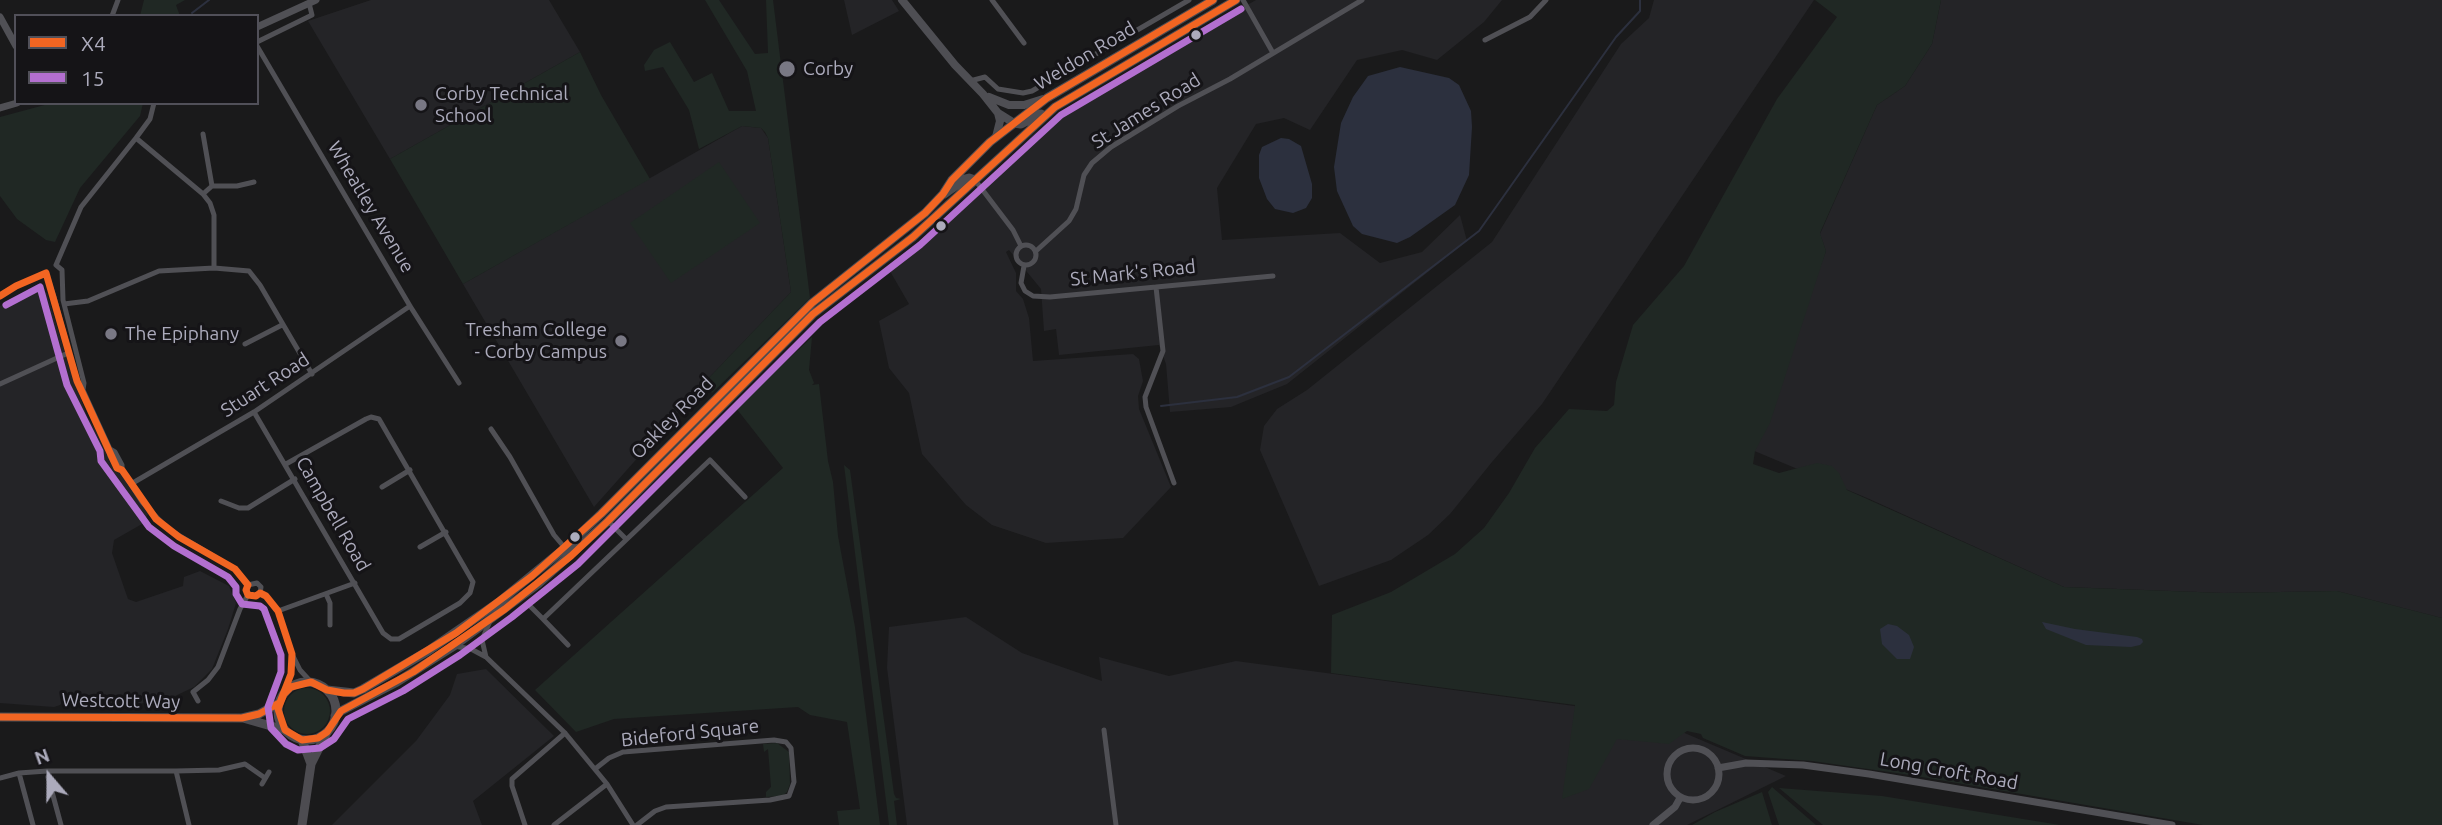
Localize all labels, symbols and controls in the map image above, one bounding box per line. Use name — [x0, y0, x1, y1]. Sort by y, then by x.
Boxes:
legend — [14, 14, 259, 105]
street label: Weldon Road — [1030, 17, 1140, 95]
unlabelled marker — [1189, 28, 1203, 42]
text: X4 — [81, 31, 106, 55]
place label: Corby — [803, 58, 853, 80]
marker: Corby — [777, 59, 797, 79]
text: 15 — [81, 66, 105, 90]
street label: St James Road — [1087, 68, 1205, 154]
place label: Corby Technical School — [435, 83, 568, 127]
marker: Corby Technical School — [413, 97, 429, 113]
street label: Wheatley Avenue — [323, 137, 419, 277]
unlabelled marker — [934, 219, 948, 233]
street label: St Mark's Road — [1069, 255, 1197, 291]
place label: Tresham College - Corby Campus — [465, 319, 607, 363]
place label: The Epiphany — [125, 323, 239, 345]
marker: The Epiphany — [103, 326, 119, 342]
marker: Tresham College - Corby Campus — [613, 333, 629, 349]
street label: Stuart Road — [217, 348, 313, 422]
street label: Oakley Road — [626, 372, 718, 464]
street label: Campbell Road — [291, 453, 375, 575]
unlabelled marker — [568, 530, 582, 544]
street label: Westcott Way — [61, 689, 181, 713]
street label: Bideford Square — [620, 714, 760, 752]
north arrow — [14, 741, 84, 811]
text: N — [31, 744, 52, 769]
street label: Long Croft Road — [1878, 748, 2020, 794]

